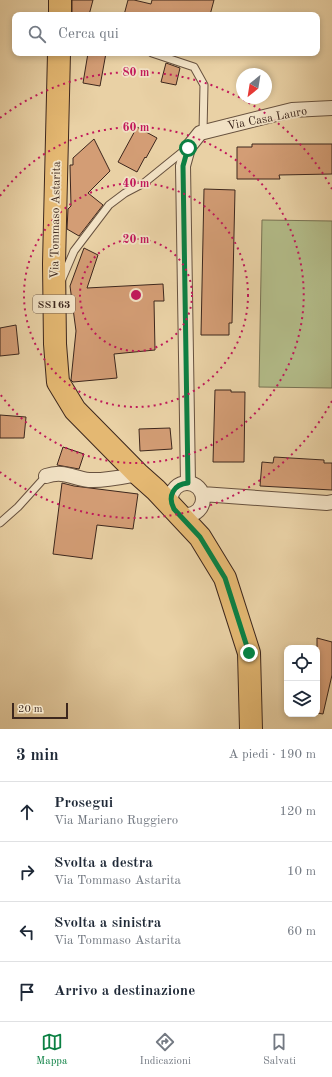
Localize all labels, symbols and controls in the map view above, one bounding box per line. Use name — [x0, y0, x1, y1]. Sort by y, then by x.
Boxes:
search box — [12, 12, 320, 56]
icon: search — [26, 23, 48, 45]
text: Cerca qui — [58, 27, 119, 42]
text: 80 m — [123, 67, 150, 79]
north arrow — [236, 68, 272, 104]
street label: Via Casa Lauro — [226, 105, 308, 133]
text: 60 m — [123, 122, 150, 134]
route start — [179, 139, 197, 157]
street label: Via Tommaso Astarita — [49, 161, 63, 279]
text: 40 m — [123, 178, 150, 190]
text: 20 m — [123, 234, 150, 246]
centre of rings — [129, 288, 143, 302]
road number: SS163 — [33, 295, 75, 313]
route end — [240, 644, 258, 662]
map controls — [284, 645, 320, 717]
button: locate — [284, 645, 320, 681]
button: layers — [284, 681, 320, 717]
scale bar — [12, 701, 68, 720]
text: 20 m — [18, 704, 43, 715]
text: 3 min — [16, 747, 59, 764]
text: A piedi · 190 m — [228, 748, 316, 761]
text: Prosegui — [54, 796, 113, 811]
icon: ahead — [16, 801, 38, 823]
text: 120 m — [279, 805, 316, 818]
text: Via Mariano Ruggiero — [54, 814, 178, 827]
text: Svolta a destra — [54, 856, 153, 871]
icon: right — [16, 861, 38, 883]
text: 10 m — [287, 865, 316, 878]
text: Via Tommaso Astarita — [54, 874, 181, 887]
text: Svolta a sinistra — [54, 916, 161, 931]
icon: left — [16, 921, 38, 943]
text: 60 m — [287, 925, 316, 938]
text: Via Tommaso Astarita — [54, 934, 181, 947]
icon: arrive — [16, 981, 38, 1003]
text: Arrivo a destinazione — [54, 984, 195, 999]
tab: Mappa — [36, 1031, 68, 1069]
tab: Indicazioni — [140, 1031, 191, 1069]
tab: Salvati — [263, 1031, 296, 1069]

